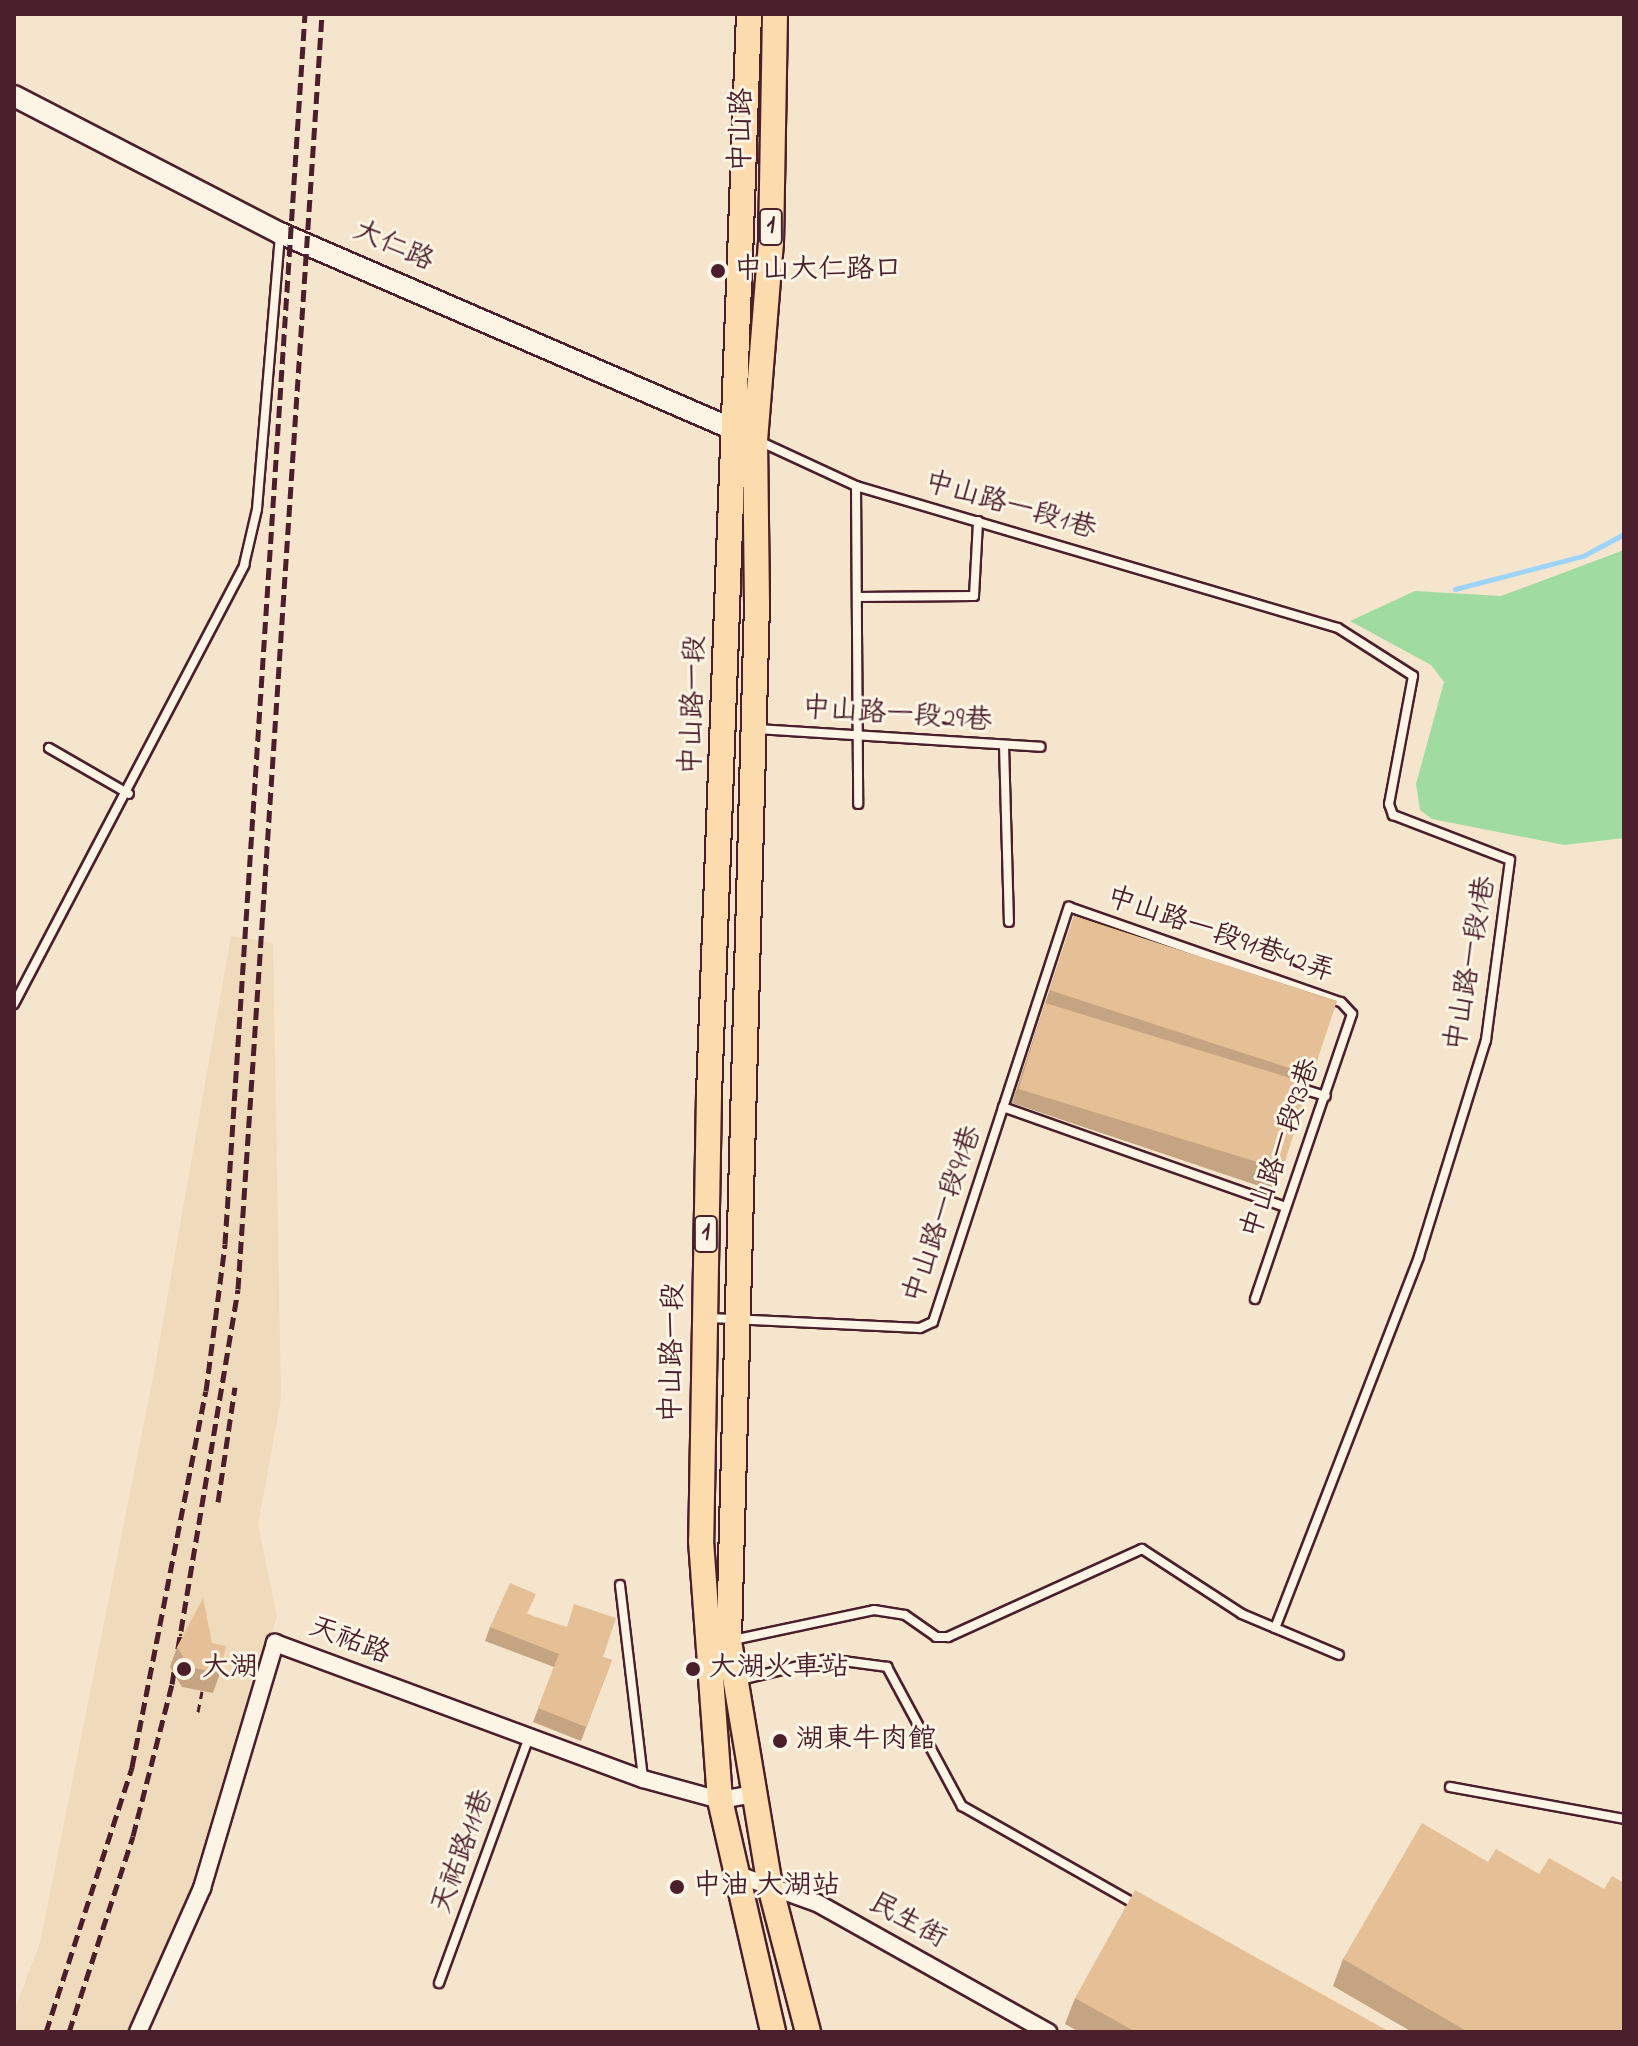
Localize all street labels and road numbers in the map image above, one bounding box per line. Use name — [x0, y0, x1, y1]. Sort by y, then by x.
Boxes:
street label: 中山路 — [725, 88, 761, 172]
road number: 1 — [757, 205, 785, 249]
street label: 大仁路 — [348, 215, 438, 279]
street label: 中山路一段1巷 — [920, 466, 1100, 548]
street label: 中山路一段 — [676, 634, 714, 776]
street label: 中山路一段29巷 — [801, 693, 993, 739]
street label: 中山路一段1巷 — [1440, 874, 1504, 1054]
street label: 中山路一段91巷42弄 — [1102, 881, 1338, 991]
street label: 中山路一段93巷 — [1236, 1055, 1328, 1243]
street label: 中山路一段91巷 — [898, 1122, 990, 1308]
road number: 1 — [692, 1212, 720, 1256]
street label: 中山路一段 — [656, 1283, 692, 1423]
street label: 天祐路 — [304, 1611, 394, 1673]
street label: 天祐路11巷 — [426, 1785, 502, 1919]
street label: 民生街 — [862, 1887, 952, 1957]

